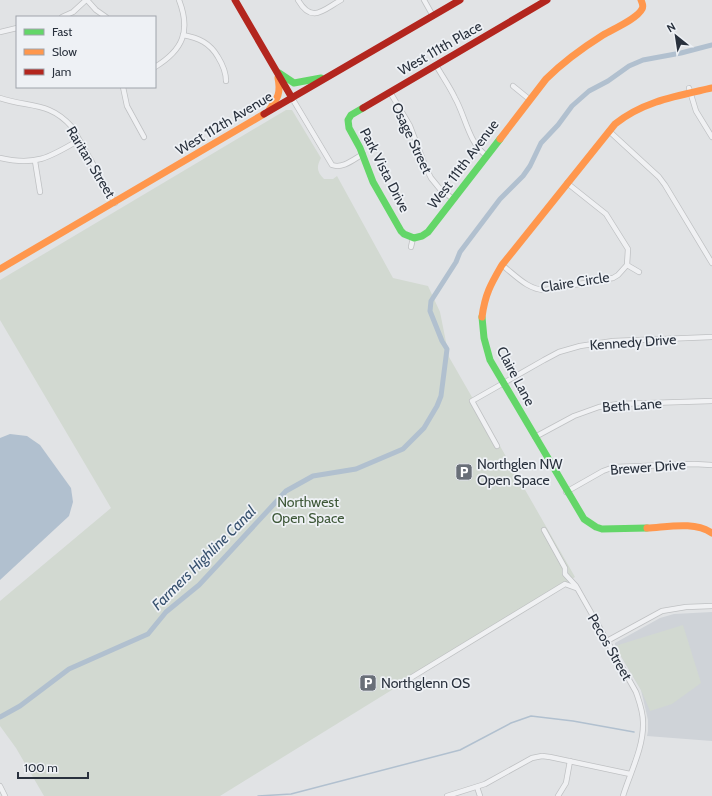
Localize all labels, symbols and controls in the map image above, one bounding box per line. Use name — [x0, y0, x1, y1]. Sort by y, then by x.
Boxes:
legend — [16, 16, 156, 88]
north arrow — [656, 16, 696, 56]
street label: West 111th Place — [395, 17, 485, 79]
text: N — [664, 19, 678, 35]
text: Fast — [52, 24, 72, 39]
text: Slow — [52, 44, 77, 59]
text: Jam — [51, 64, 71, 79]
street label: West 112th Avenue — [172, 87, 276, 159]
street label: Osage Street — [388, 100, 436, 177]
street label: West 111th Avenue — [424, 116, 502, 212]
street label: Raritan Street — [62, 123, 120, 202]
street label: Park Vista Drive — [356, 125, 414, 215]
street label: Claire Circle — [539, 268, 611, 296]
street label: Kennedy Drive — [589, 330, 677, 354]
street label: Claire Lane — [493, 343, 539, 409]
street label: Beth Lane — [602, 394, 662, 416]
place label: Northglen NW Open Space — [477, 455, 563, 489]
street label: Brewer Drive — [610, 455, 686, 479]
parking icon: Northglen NW Open Space — [454, 462, 474, 482]
park label: Northwest Open Space — [272, 493, 344, 527]
water label: Farmers Highline Canal — [148, 502, 260, 614]
street label: Pecos Street — [584, 611, 636, 684]
parking icon: Northglenn OS — [358, 673, 378, 693]
place label: Northglenn OS — [381, 674, 470, 692]
scale bar — [18, 754, 88, 780]
text: 100 m — [24, 760, 58, 775]

